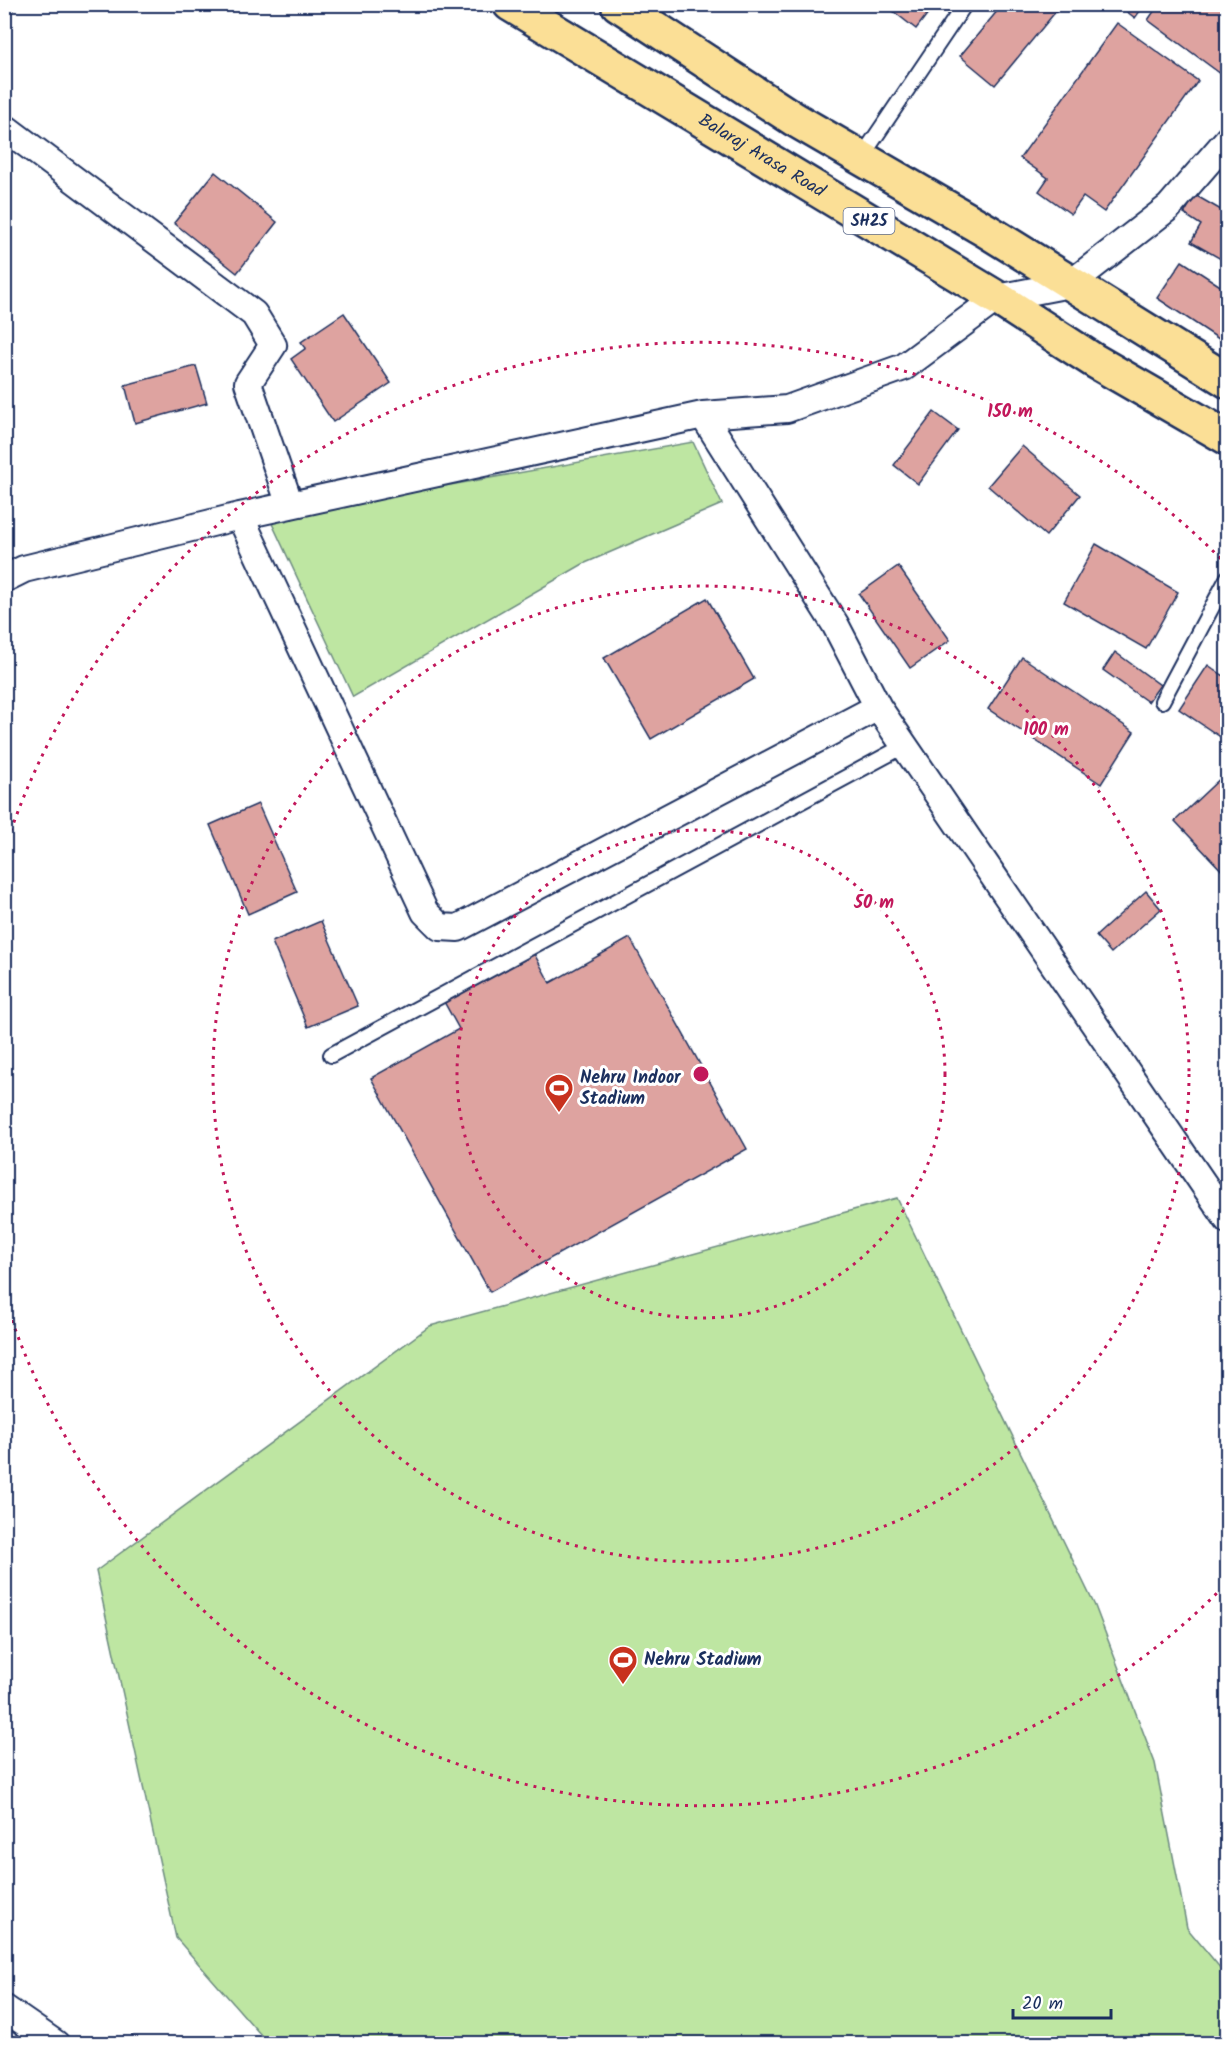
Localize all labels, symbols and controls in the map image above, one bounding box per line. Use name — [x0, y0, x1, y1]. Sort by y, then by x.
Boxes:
street label: Balaraj Arasa Road — [693, 106, 832, 206]
road number: SH25 — [844, 208, 894, 234]
text: 150 m — [987, 398, 1033, 427]
text: 100 m — [1023, 716, 1069, 745]
text: 50 m — [853, 889, 894, 918]
place label: Nehru Indoor Stadium — [580, 1064, 682, 1114]
centre of rings — [691, 1064, 711, 1084]
sports icon: Nehru Indoor Stadium — [543, 1072, 575, 1114]
sports icon: Nehru Stadium — [607, 1644, 639, 1686]
place label: Nehru Stadium — [644, 1646, 762, 1675]
scale bar — [1013, 1982, 1110, 2020]
text: 20 m — [1022, 1990, 1063, 2019]

